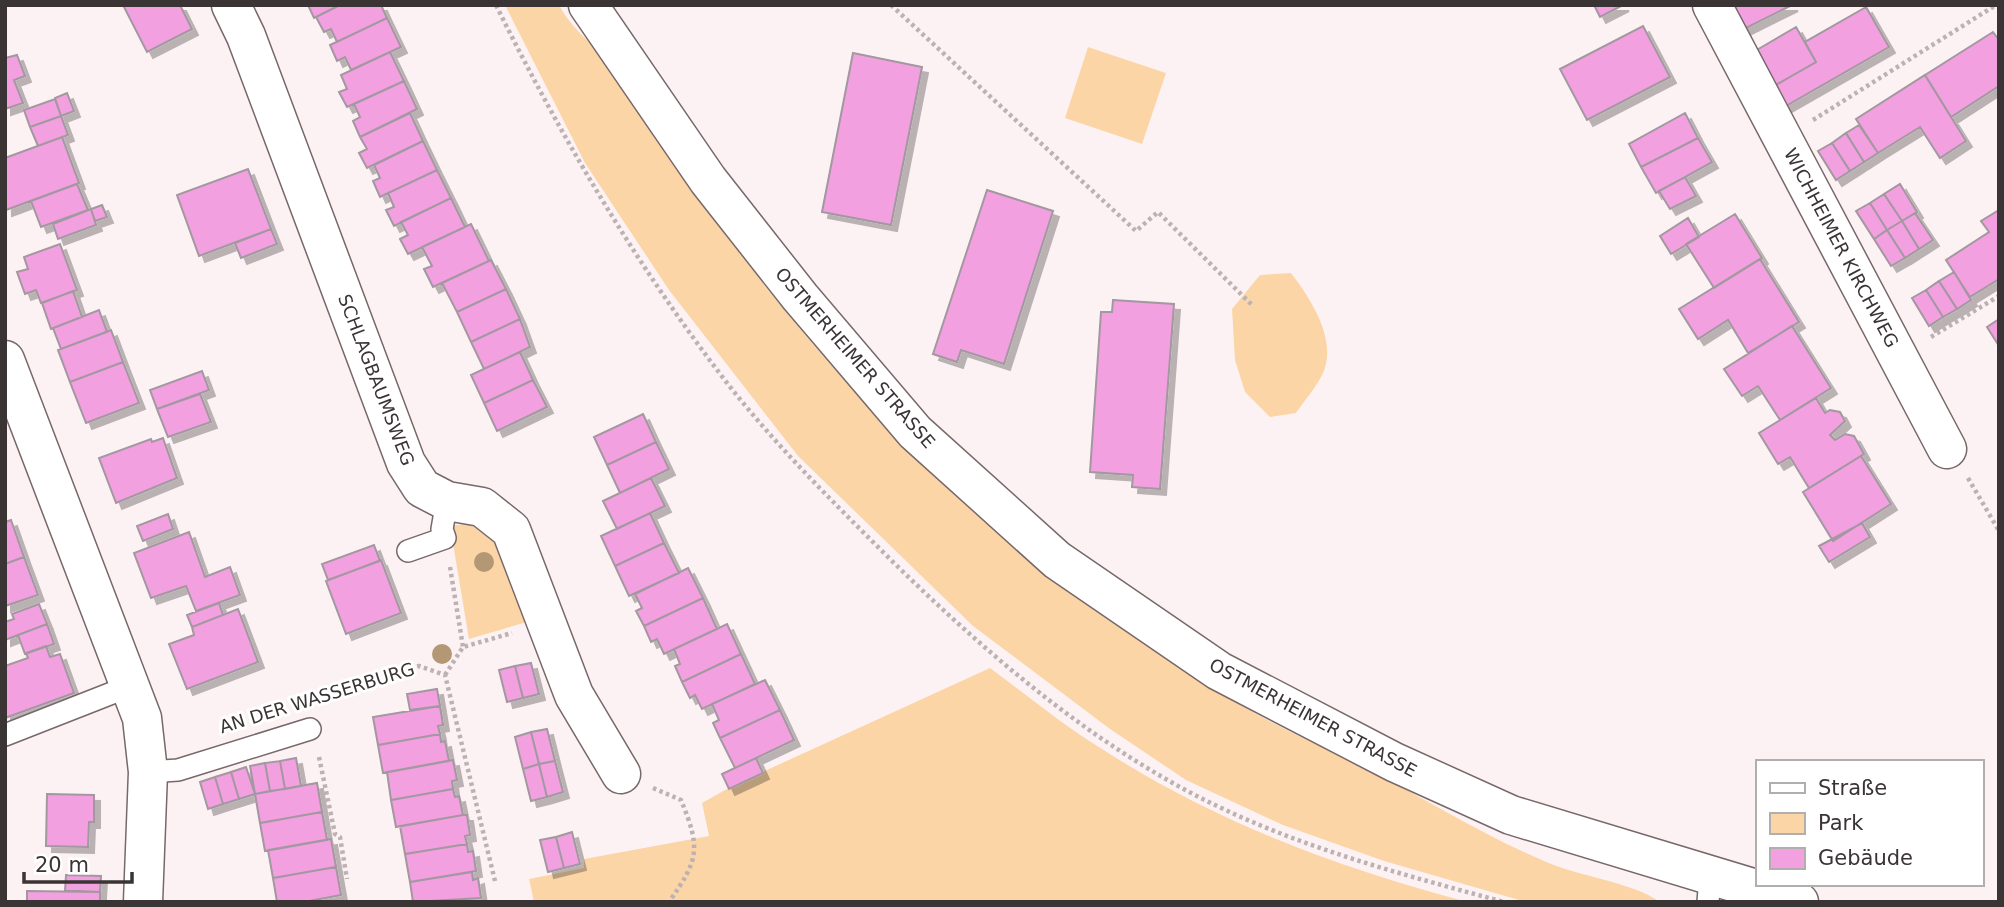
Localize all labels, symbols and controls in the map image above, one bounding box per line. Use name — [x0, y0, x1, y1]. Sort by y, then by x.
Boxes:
street label: WICHHEIMER KIRCHWEG — [1780, 145, 1903, 351]
street label: OSTMERHEIMER STRASSE — [771, 263, 939, 452]
street label: SCHLAGBAUMSWEG — [334, 291, 419, 468]
street label: OSTMERHEIMER STRASSE — [1206, 654, 1421, 781]
street label: AN DER WASSERBURG — [217, 658, 417, 737]
legend — [1756, 760, 1983, 886]
text: Straße — [1818, 776, 1887, 800]
text: Park — [1818, 811, 1864, 835]
scale bar — [24, 841, 133, 885]
text: Gebäude — [1818, 846, 1913, 870]
text: 20 m — [35, 853, 89, 877]

